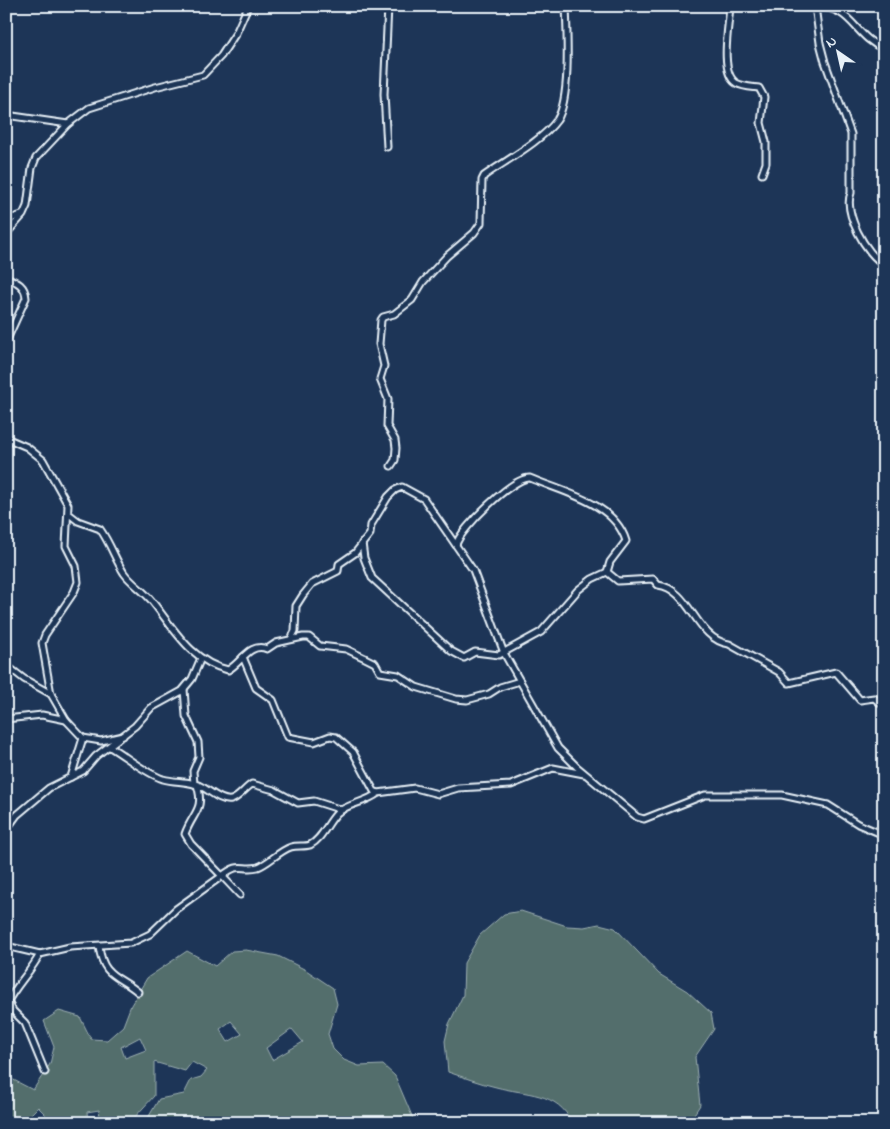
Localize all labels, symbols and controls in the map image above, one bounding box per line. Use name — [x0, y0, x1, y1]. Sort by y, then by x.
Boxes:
north arrow — [812, 28, 862, 78]
text: N — [822, 31, 841, 54]

